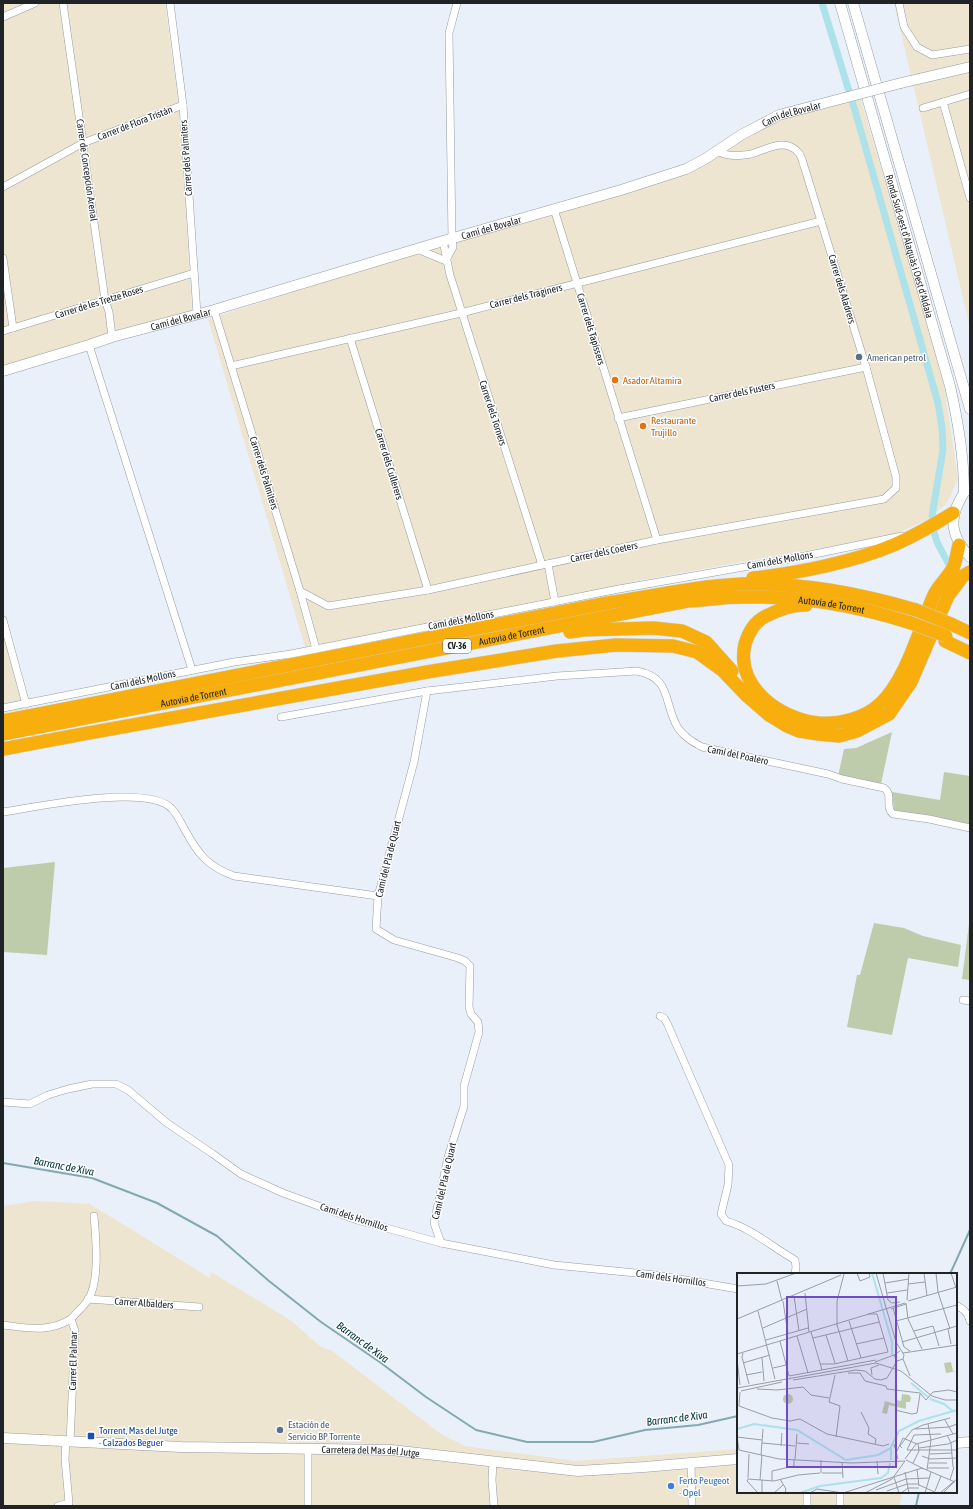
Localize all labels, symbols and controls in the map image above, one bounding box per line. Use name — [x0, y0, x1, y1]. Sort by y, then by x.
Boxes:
street label: Camí del Bovalar — [760, 99, 823, 129]
street label: Carrer de Flora Tristán — [96, 104, 174, 142]
street label: Carrer de Concepción Arenal — [74, 118, 100, 222]
street label: Carrer dels Palmiters — [178, 119, 194, 196]
street label: Ronda Sud-oest d'Alaquàs i Oest d'Aldaia — [884, 173, 936, 319]
street label: Camí del Bovalar — [460, 213, 523, 241]
street label: Carrer dels Aladrers — [826, 253, 858, 325]
street label: Carrer dels Traginers — [489, 282, 564, 310]
street label: Carrer de les Tretze Roses — [54, 283, 145, 321]
street label: Carrer dels Tapissers — [575, 292, 607, 367]
street label: Camí del Bovalar — [149, 305, 213, 332]
marker: American petrol — [854, 352, 864, 362]
place label: American petrol — [867, 352, 926, 363]
marker: Asador Altamira — [610, 375, 620, 385]
place label: Asador Altamira — [623, 375, 682, 386]
street label: Carrer dels Torners — [477, 379, 509, 448]
street label: Carrer dels Fusters — [708, 380, 776, 404]
place label: Restaurante Trujillo — [651, 415, 696, 438]
marker: Restaurante Trujillo — [638, 421, 648, 431]
street label: Carrer dels Cullerers — [373, 427, 405, 501]
street label: Carrer dels Palmiters — [248, 435, 281, 511]
street label: Carrer dels Coeters — [569, 539, 639, 564]
street label: Camí dels Mollons — [746, 549, 814, 571]
street label: Autovia de Torrent — [798, 594, 866, 616]
street label: Camí dels Mollons — [427, 608, 495, 632]
street label: Autovia de Torrent — [478, 623, 546, 647]
road number: CV-36 — [443, 639, 471, 653]
street label: Camí dels Mollons — [109, 668, 177, 692]
street label: Autovia de Torrent — [160, 685, 227, 709]
street label: Camí del Poalero — [706, 743, 770, 767]
street label: Camí del Pla de Quart — [373, 819, 403, 898]
street label: Camí del Pla de Quart — [430, 1141, 458, 1221]
water label: Barranc de Xiva — [33, 1154, 95, 1178]
street label: Camí dels Hornillos — [319, 1201, 390, 1233]
street label: Camí dels Hornillos — [635, 1268, 707, 1288]
inset map — [737, 1273, 957, 1493]
street label: Carrer Albalders — [114, 1295, 174, 1311]
water label: Barranc de Xiva — [335, 1319, 391, 1365]
street label: Carrer El Palmar — [67, 1330, 79, 1391]
water label: Barranc de Xiva — [646, 1408, 708, 1428]
place label: Estación de Servicio BP Torrente — [288, 1419, 361, 1442]
place label: Torrent, Mas del Jutge - Calzados Beguer — [99, 1425, 178, 1448]
marker: Estación de Servicio BP Torrente — [275, 1425, 285, 1435]
marker: Torrent, Mas del Jutge - Calzados Beguer — [86, 1431, 96, 1441]
street label: Carretera del Mas del Jutge — [322, 1444, 421, 1459]
place label: Ferto Peugeot - Opel — [679, 1475, 730, 1498]
marker: Ferto Peugeot - Opel — [666, 1481, 676, 1491]

